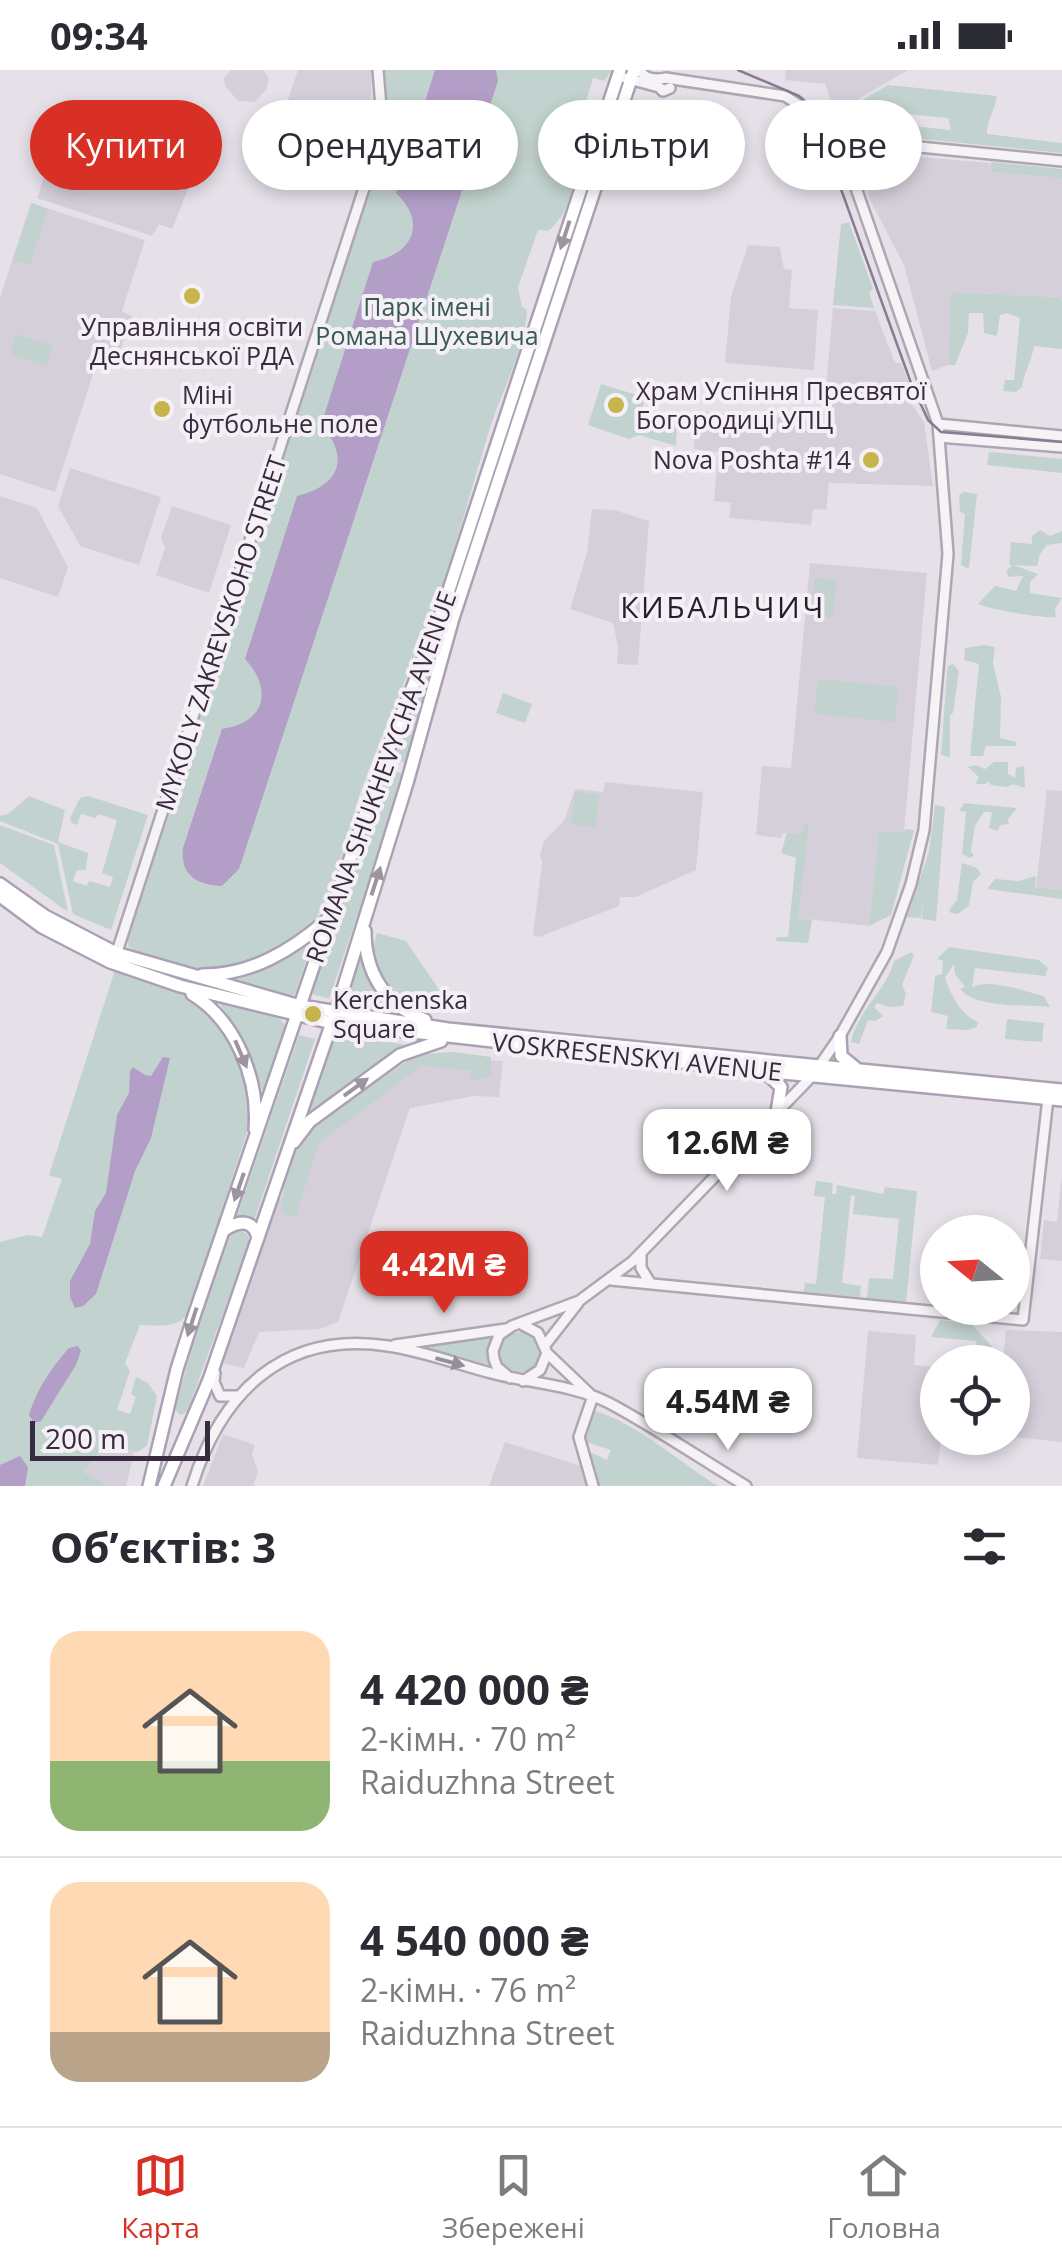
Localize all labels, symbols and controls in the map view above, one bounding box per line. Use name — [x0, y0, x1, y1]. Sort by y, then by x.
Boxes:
text: 09:34 — [50, 9, 148, 61]
chip: Купити — [30, 100, 222, 190]
chip: Орендувати — [242, 100, 518, 190]
chip: Фільтри — [538, 100, 745, 190]
chip: Нове — [765, 100, 922, 190]
one-way arrow — [557, 220, 572, 250]
marker: Управління освіти Деснянської РДА — [181, 285, 203, 307]
park label: Парк імені Романа Шухевича — [315, 289, 539, 352]
place label: Управління освіти Деснянської РДА — [81, 309, 303, 372]
place label: Храм Успіння Пресвятої Богородиці УПЦ — [636, 373, 927, 436]
place label: Міні футбольне поле — [182, 377, 378, 440]
marker: Храм Успіння Пресвятої Богородиці УПЦ — [605, 394, 627, 416]
marker: Міні футбольне поле — [151, 398, 173, 420]
place label: Nova Poshta #14 — [653, 442, 851, 476]
marker: Nova Poshta #14 — [860, 449, 882, 471]
street label: MYKOLY ZAKREVSKOHO STREET — [146, 450, 294, 815]
street label: ROMANA SHUKHEVYCHA AVENUE — [297, 586, 463, 967]
district label: КИБАЛЬЧИЧ — [620, 586, 826, 627]
one-way arrow — [370, 865, 385, 895]
place label: Kerchenska Square — [333, 982, 468, 1045]
marker: Kerchenska Square — [302, 1003, 324, 1025]
street label: VOSKRESENSKYI AVENUE — [491, 1024, 784, 1088]
one-way arrow — [233, 1039, 249, 1069]
one-way arrow — [343, 1078, 369, 1098]
pin: 12.6M ₴ — [635, 1109, 819, 1194]
text: 12.6M ₴ — [665, 1120, 789, 1163]
one-way arrow — [230, 1173, 245, 1203]
north arrow — [920, 1215, 1030, 1325]
map controls — [920, 1215, 1030, 1455]
pin: 4.42M ₴ — [352, 1231, 536, 1316]
text: 4.42M ₴ — [382, 1242, 506, 1285]
one-way arrow — [184, 1308, 199, 1338]
button: locate — [920, 1345, 1030, 1455]
one-way arrow — [435, 1354, 466, 1370]
pin: 4.54M ₴ — [636, 1368, 820, 1453]
text: 4.54M ₴ — [666, 1379, 790, 1422]
scale bar — [30, 1416, 210, 1460]
text: 200 m — [45, 1419, 126, 1457]
text: Об’єктів: 3 — [50, 1518, 276, 1575]
icon: filters — [957, 1519, 1012, 1574]
text: 4 420 000 ₴ — [360, 1660, 589, 1717]
icon: home — [130, 1671, 250, 1791]
text: 2-кімн. · 70 m² — [360, 1717, 576, 1760]
text: Raiduzhna Street — [360, 1760, 615, 1803]
text: 4 540 000 ₴ — [360, 1911, 589, 1968]
icon: home — [130, 1922, 250, 2042]
text: 2-кімн. · 76 m² — [360, 1968, 576, 2011]
text: Raiduzhna Street — [360, 2011, 615, 2054]
tab: Карта — [121, 2148, 200, 2246]
tab: Збережені — [442, 2148, 585, 2246]
tab: Головна — [827, 2148, 941, 2246]

